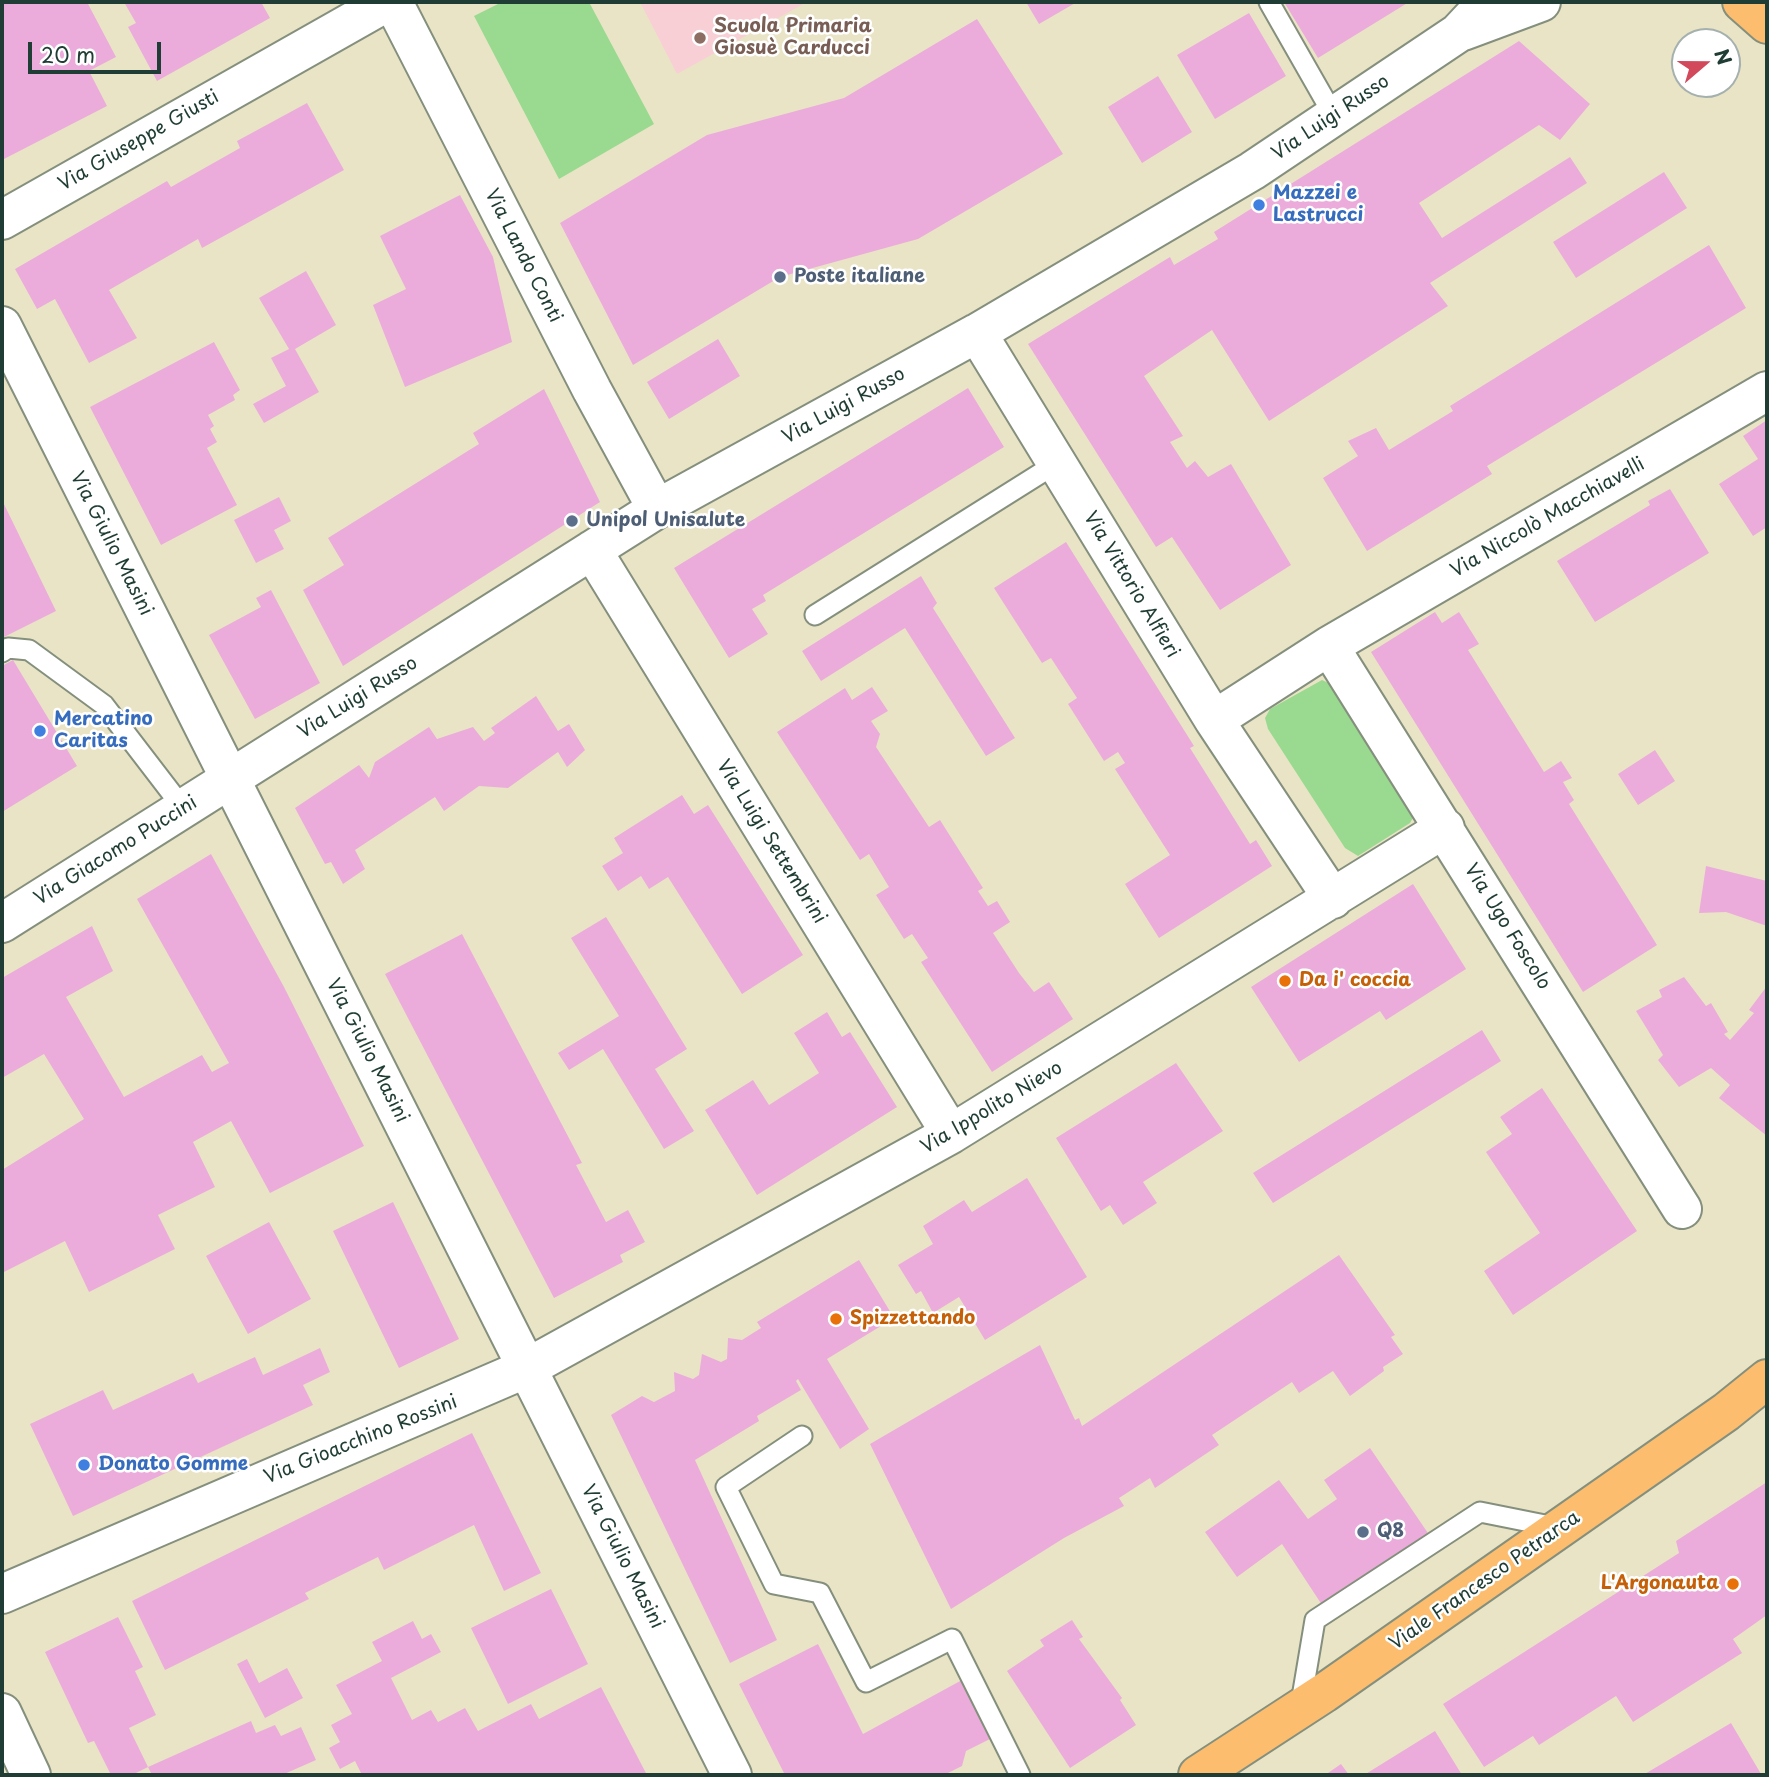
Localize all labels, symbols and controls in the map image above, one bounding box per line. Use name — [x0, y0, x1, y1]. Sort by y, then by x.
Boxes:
place label: Scuola Primaria Giosuè Carducci — [714, 16, 872, 60]
scale bar — [32, 28, 164, 72]
north arrow — [1671, 28, 1741, 98]
marker: Scuola Primaria Giosuè Carducci — [692, 30, 708, 46]
text: 20 m — [41, 38, 95, 70]
text: N — [1708, 45, 1740, 68]
street label: Via Luigi Russo — [1268, 70, 1394, 166]
street label: Via Giuseppe Giusti — [55, 86, 223, 196]
place label: Mazzei e Lastrucci — [1273, 183, 1363, 227]
street label: Via Lando Conti — [479, 185, 567, 327]
marker: Mazzei e Lastrucci — [1251, 197, 1267, 213]
place label: Poste italiane — [794, 266, 925, 288]
marker: Poste italiane — [772, 269, 788, 285]
street label: Via Luigi Russo — [779, 363, 909, 449]
street label: Via Niccolò Macchiavelli — [1447, 453, 1649, 583]
street label: Via Giulio Masini — [65, 468, 157, 620]
street label: Via Vittorio Alfieri — [1078, 508, 1184, 662]
place label: Unipol Unisalute — [586, 510, 745, 532]
marker: Unipol Unisalute — [564, 513, 580, 529]
street label: Via Luigi Russo — [294, 652, 422, 744]
place label: Mercatino Caritas — [54, 709, 153, 753]
marker: Mercatino Caritas — [32, 723, 48, 739]
street label: Via Luigi Settembrini — [711, 756, 831, 928]
street label: Via Giacomo Puccini — [30, 792, 202, 910]
street label: Via Ugo Foscolo — [1459, 860, 1555, 994]
place label: Da i' coccia — [1299, 970, 1411, 992]
marker: Da i' coccia — [1277, 973, 1293, 989]
street label: Via Giulio Masini — [321, 975, 413, 1127]
street label: Via Ippolito Nievo — [917, 1057, 1067, 1159]
place label: Spizzettando — [850, 1308, 975, 1330]
marker: Spizzettando — [828, 1311, 844, 1327]
street label: Via Gioacchino Rossini — [261, 1391, 461, 1489]
place label: Donato Gomme — [98, 1454, 248, 1476]
marker: Donato Gomme — [76, 1457, 92, 1473]
street label: Via Giulio Masini — [576, 1481, 668, 1633]
street label: Viale Francesco Petrarca — [1385, 1506, 1585, 1656]
place label: Q8 — [1377, 1521, 1404, 1543]
marker: Q8 — [1355, 1524, 1371, 1540]
place label: L'Argonauta — [1601, 1573, 1719, 1595]
marker: L'Argonauta — [1725, 1576, 1741, 1592]

